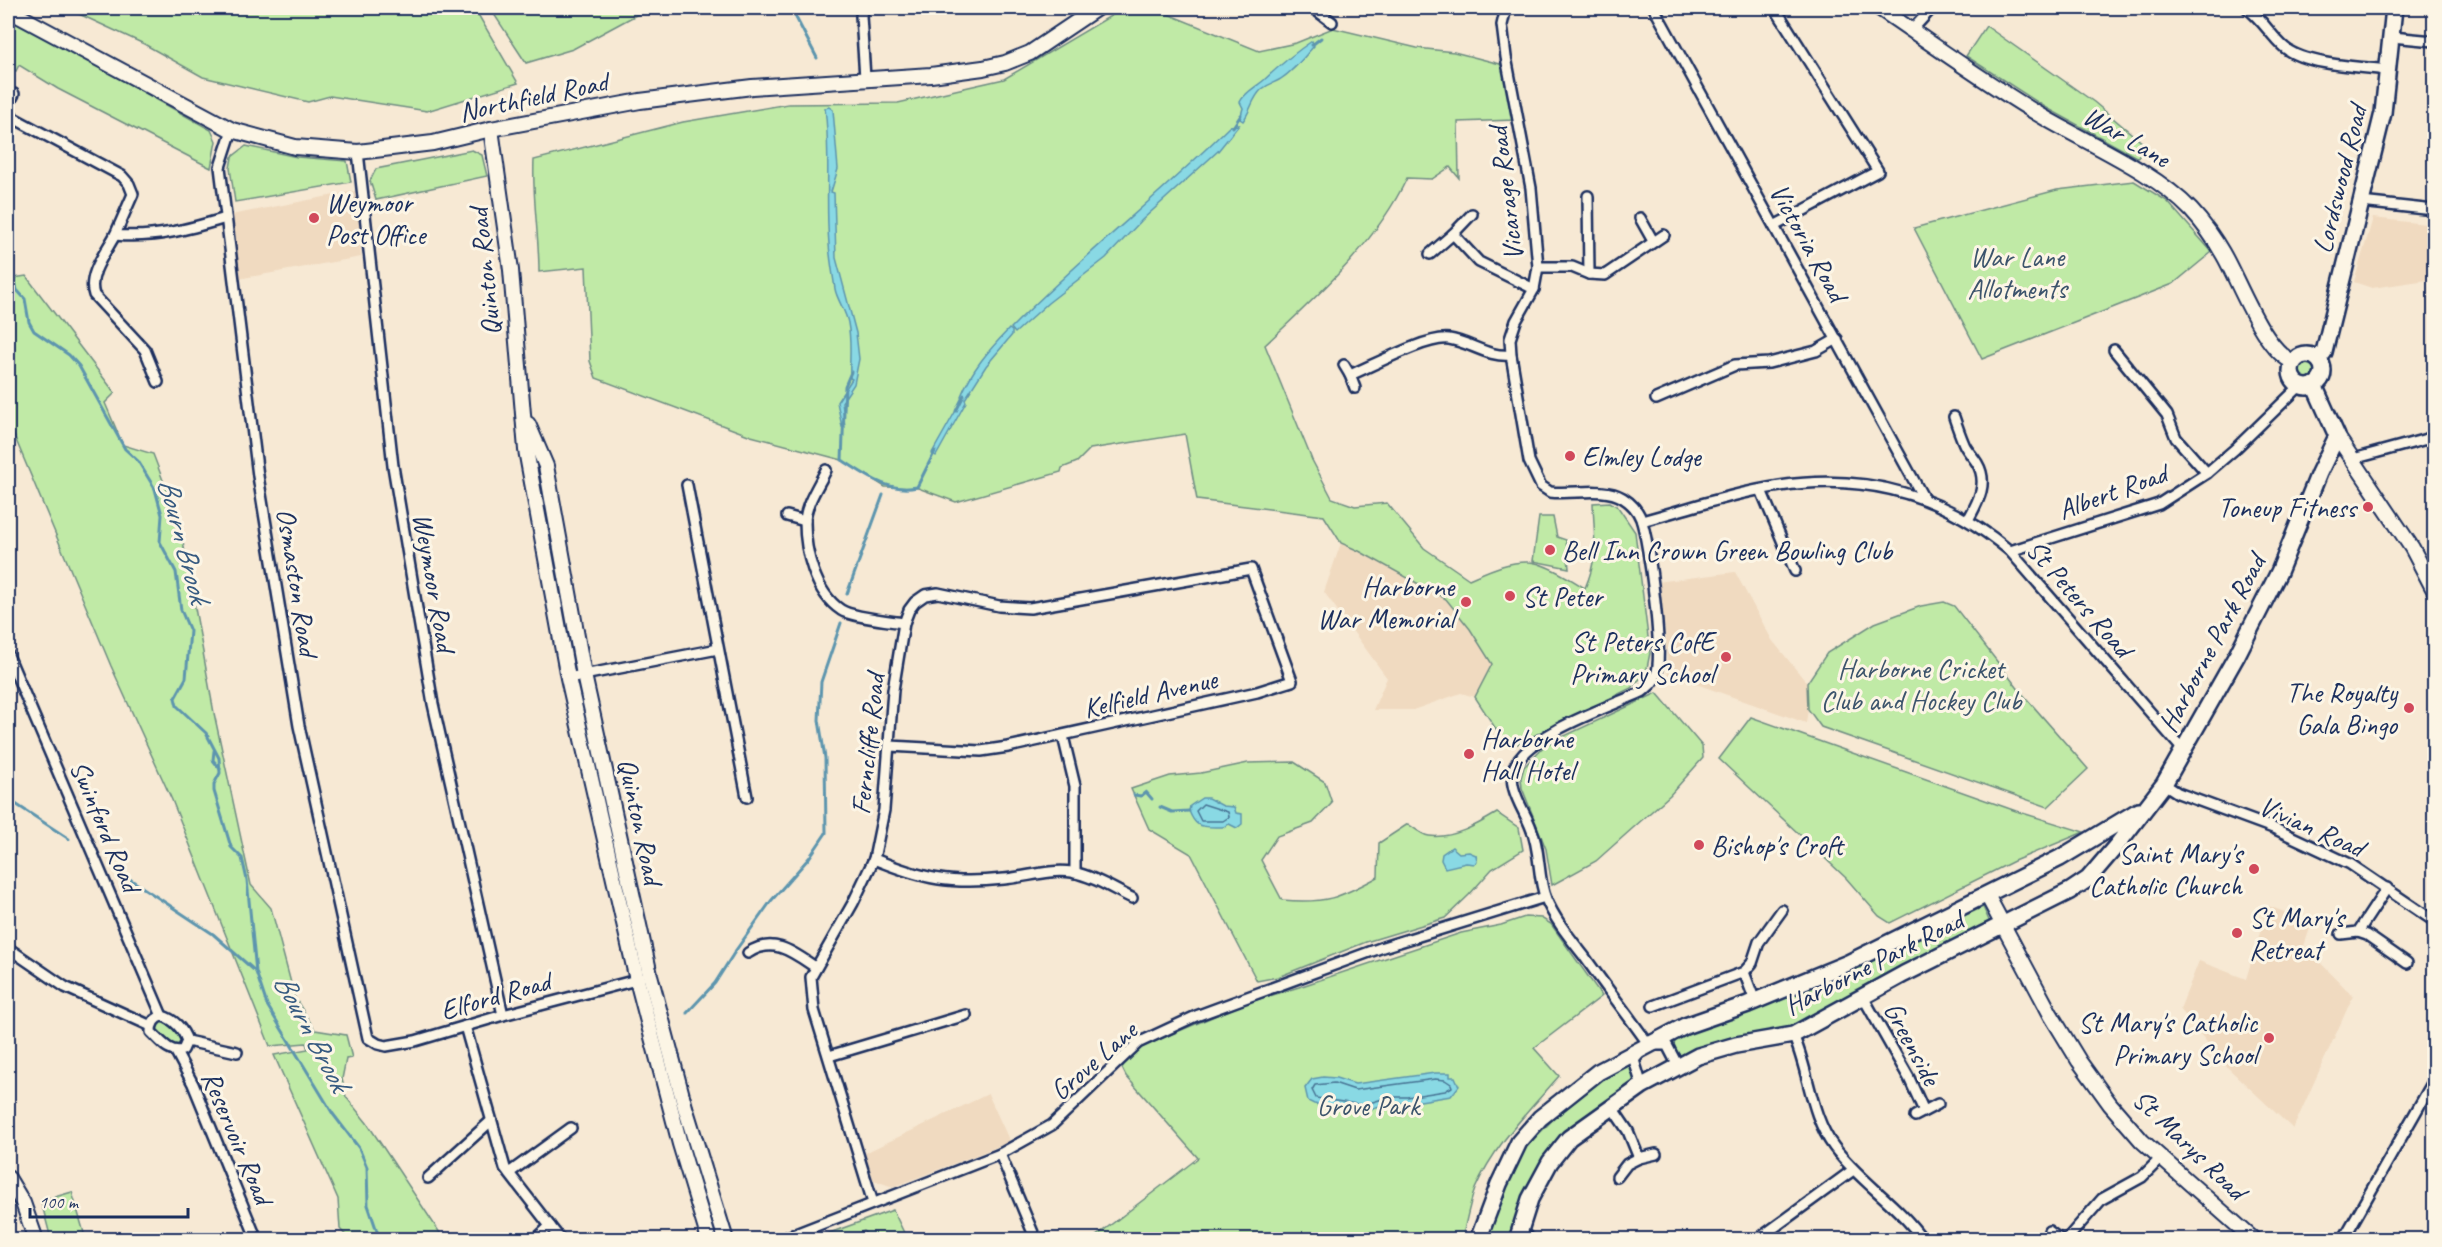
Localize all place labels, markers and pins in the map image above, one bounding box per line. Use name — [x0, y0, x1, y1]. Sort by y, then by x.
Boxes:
place label: Weymoor Post Office — [326, 185, 427, 252]
marker: Weymoor Post Office — [307, 211, 321, 225]
place label: Elmley Lodge — [1582, 439, 1703, 474]
marker: Elmley Lodge — [1563, 449, 1577, 463]
place label: Toneup Fitness — [2218, 490, 2358, 525]
marker: Toneup Fitness — [2361, 500, 2375, 514]
place label: Bell Inn Crown Green Bowling Club — [1562, 533, 1894, 568]
marker: Bell Inn Crown Green Bowling Club — [1543, 543, 1557, 557]
place label: Harborne War Memorial — [1317, 569, 1459, 636]
place label: St Peter — [1522, 579, 1604, 614]
marker: St Peter — [1503, 589, 1517, 603]
marker: Harborne War Memorial — [1459, 595, 1473, 609]
place label: St Peters CofE Primary School — [1570, 624, 1719, 691]
marker: St Peters CofE Primary School — [1719, 650, 1733, 664]
place label: The Royalty Gala Bingo — [2286, 675, 2399, 742]
marker: The Royalty Gala Bingo — [2402, 701, 2416, 715]
place label: Harborne Hall Hotel — [1481, 721, 1579, 788]
marker: Harborne Hall Hotel — [1462, 747, 1476, 761]
place label: Bishop's Croft — [1711, 828, 1846, 863]
place label: Saint Mary's Catholic Church — [2089, 836, 2244, 903]
marker: Bishop's Croft — [1692, 838, 1706, 852]
marker: Saint Mary's Catholic Church — [2247, 862, 2261, 876]
place label: St Mary's Retreat — [2249, 900, 2347, 967]
marker: St Mary's Retreat — [2230, 926, 2244, 940]
place label: St Mary's Catholic Primary School — [2078, 1005, 2262, 1072]
marker: St Mary's Catholic Primary School — [2262, 1031, 2276, 1045]

